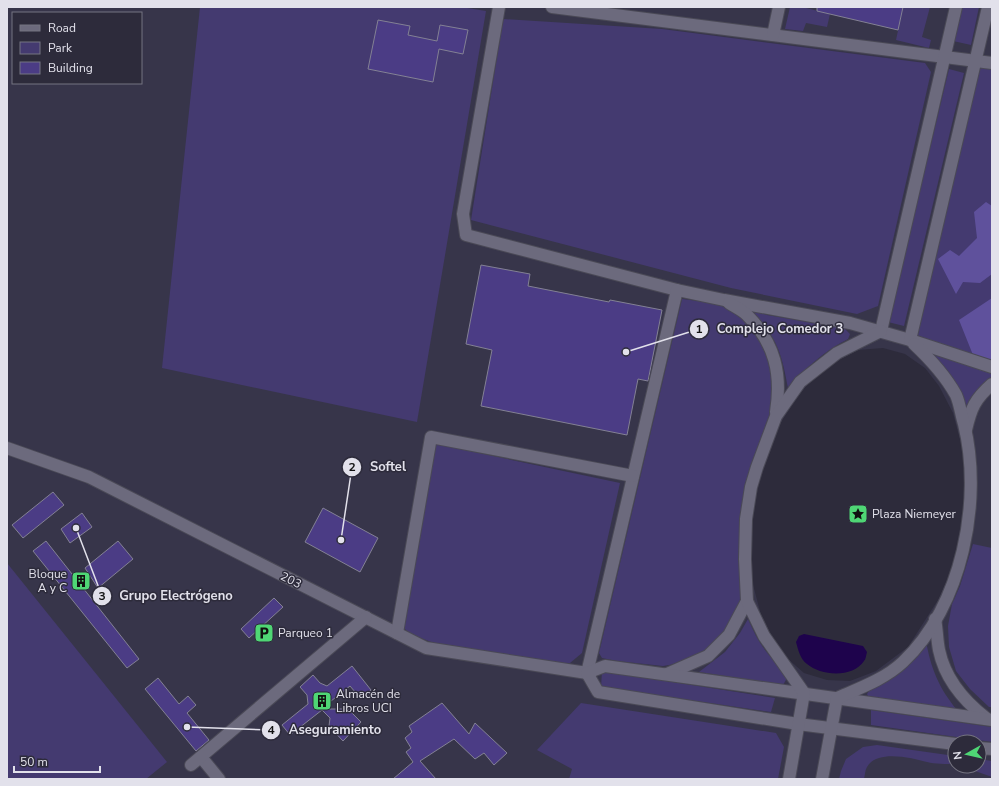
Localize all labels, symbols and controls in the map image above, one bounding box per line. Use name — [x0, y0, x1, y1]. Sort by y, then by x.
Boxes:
legend — [12, 12, 142, 84]
text: Road — [48, 20, 76, 36]
text: Park — [48, 40, 73, 56]
text: Building — [48, 60, 93, 76]
callout: Complejo Comedor 3 — [689, 316, 851, 341]
text: Complejo Comedor 3 — [717, 320, 843, 338]
text: 1 — [695, 321, 703, 337]
callout: Softel — [342, 454, 414, 479]
text: Softel — [370, 458, 407, 476]
text: 2 — [348, 459, 356, 475]
place icon: Plaza Niemeyer — [847, 503, 869, 525]
place label: Plaza Niemeyer — [872, 506, 957, 522]
place label: Bloque A y C — [29, 566, 67, 596]
street label: 203 — [278, 568, 304, 592]
building icon: Bloque A y C — [70, 570, 92, 592]
callout: Grupo Electrógeno — [92, 583, 241, 608]
text: Grupo Electrógeno — [119, 587, 233, 605]
text: 3 — [98, 588, 106, 604]
parking icon: Parqueo 1 — [253, 622, 275, 644]
place label: Parqueo 1 — [278, 625, 333, 641]
place label: Almacén de Libros UCI — [336, 686, 400, 716]
building icon: Almacén de Libros UCI — [311, 690, 333, 712]
callout: Aseguramiento — [261, 717, 389, 742]
text: Aseguramiento — [289, 721, 381, 739]
text: 4 — [267, 722, 275, 738]
north arrow — [947, 734, 987, 774]
scale bar — [14, 748, 100, 774]
text: N — [950, 750, 966, 760]
text: 50 m — [20, 754, 48, 770]

